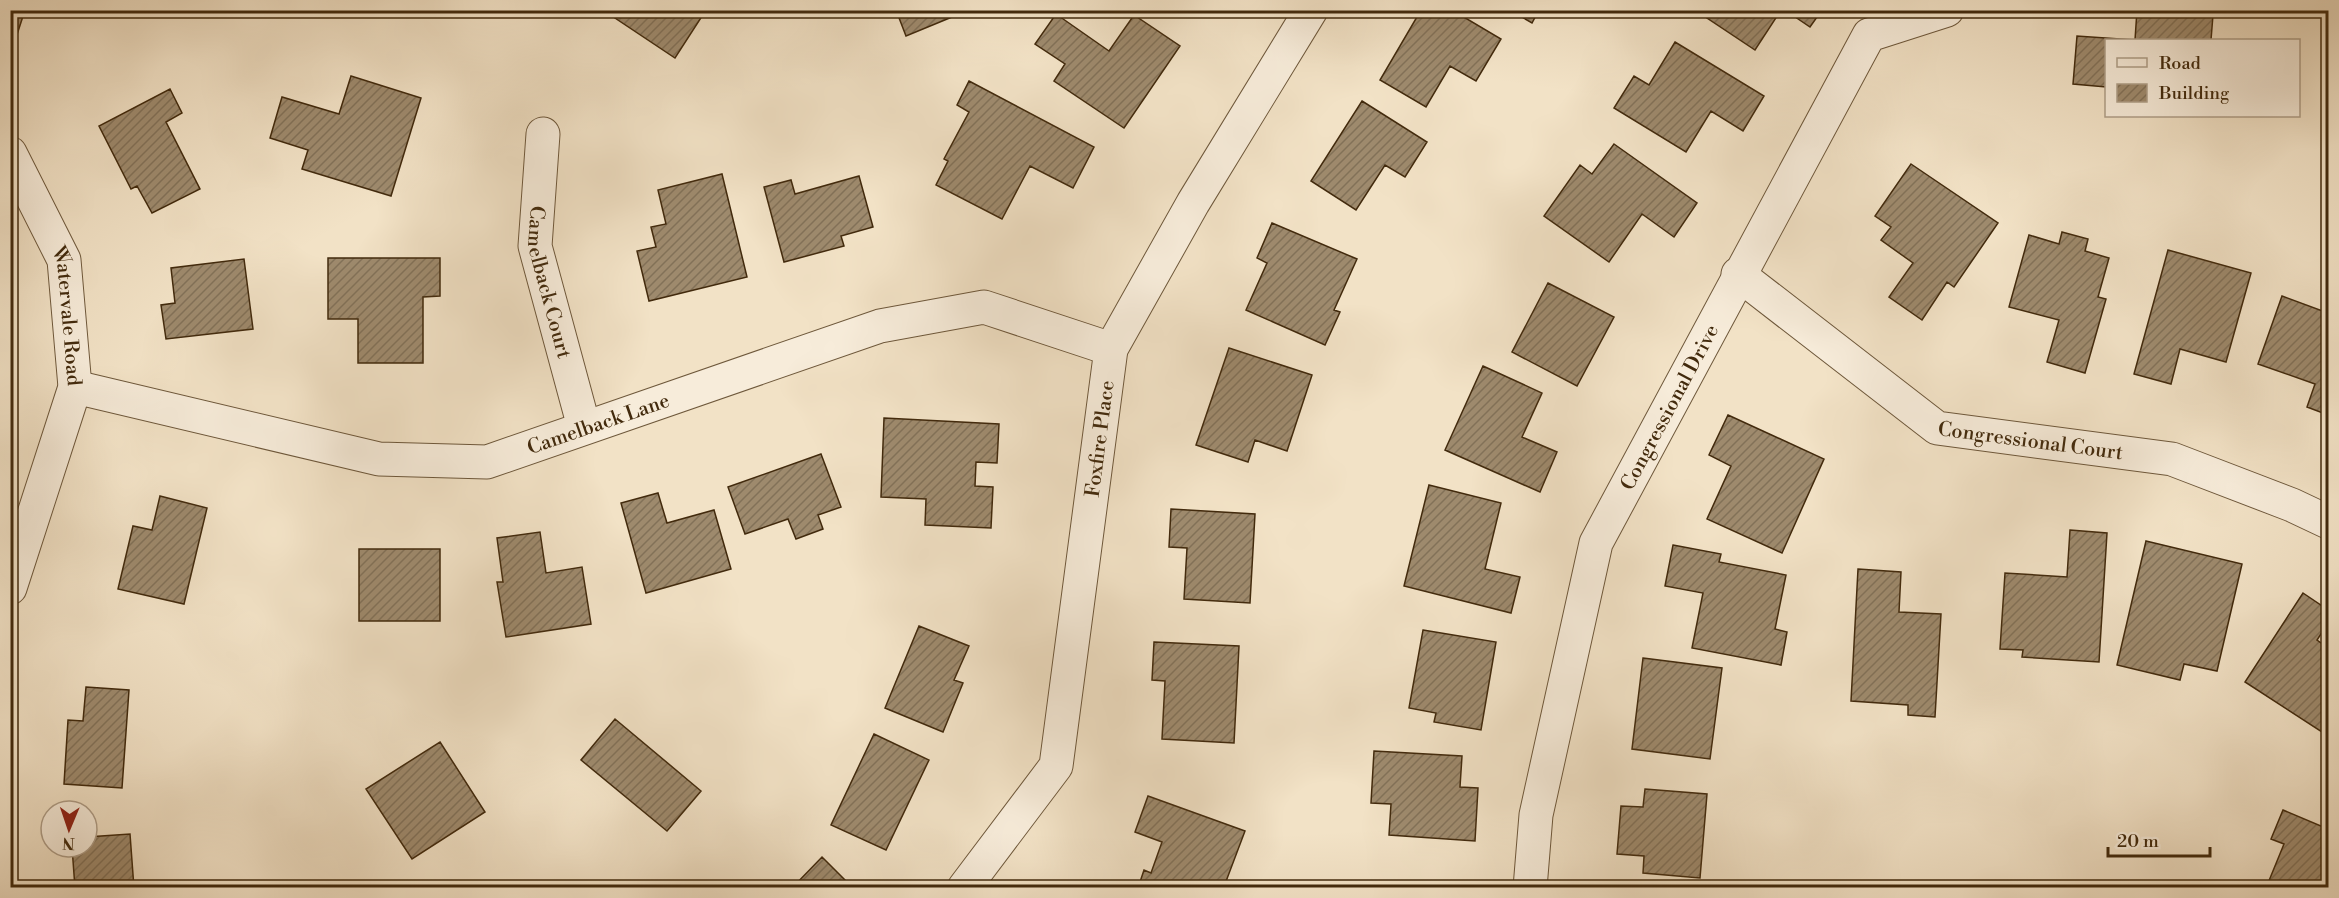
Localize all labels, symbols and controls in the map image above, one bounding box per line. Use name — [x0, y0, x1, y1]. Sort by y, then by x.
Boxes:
legend — [2105, 39, 2300, 117]
text: Road — [2159, 52, 2202, 75]
text: Building — [2158, 82, 2230, 105]
street label: Camelback Court — [521, 205, 576, 362]
street label: Watervale Road — [45, 242, 86, 388]
street label: Congressional Drive — [1616, 321, 1725, 495]
street label: Foxfire Place — [1081, 379, 1121, 499]
street label: Camelback Lane — [524, 389, 673, 461]
street label: Congressional Court — [1936, 417, 2124, 466]
north arrow — [39, 799, 99, 859]
scale bar — [2108, 820, 2210, 858]
text: 20 m — [2117, 830, 2159, 853]
text: N — [61, 833, 75, 853]

